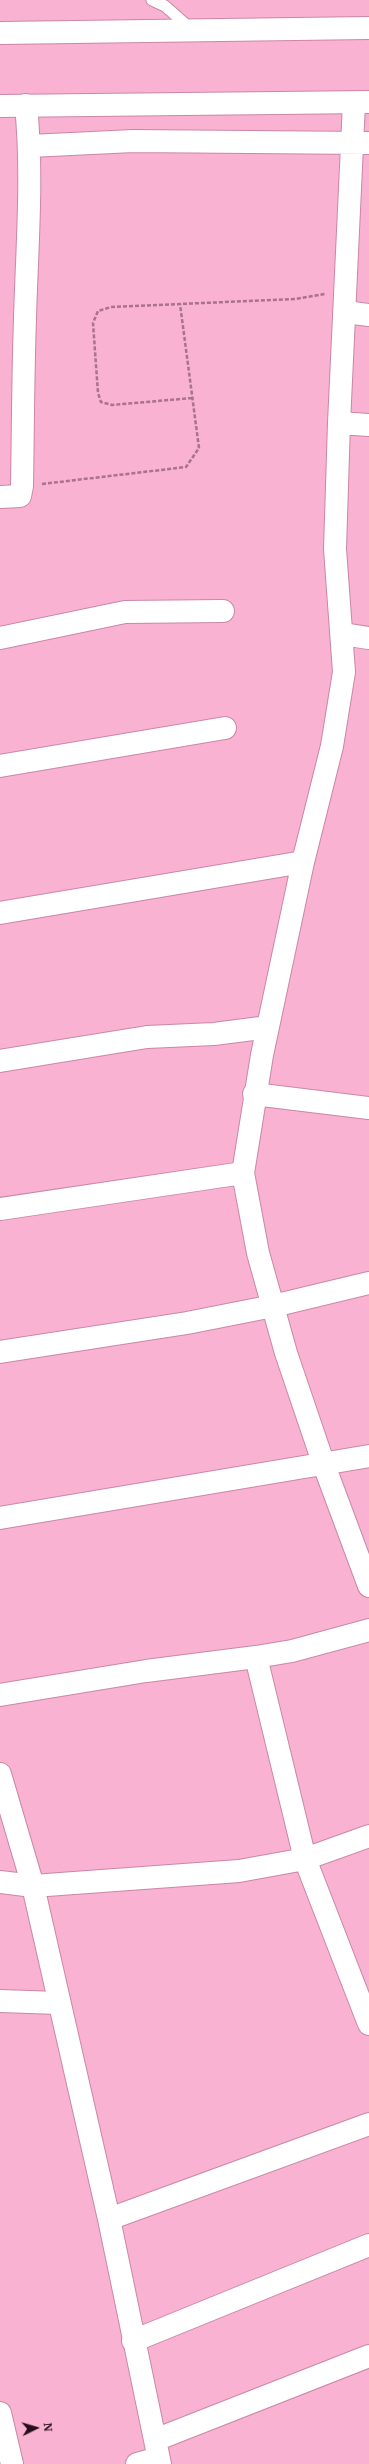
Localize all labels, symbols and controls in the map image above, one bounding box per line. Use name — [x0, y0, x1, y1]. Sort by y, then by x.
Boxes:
north arrow — [16, 2408, 56, 2448]
text: N — [41, 2422, 55, 2432]

